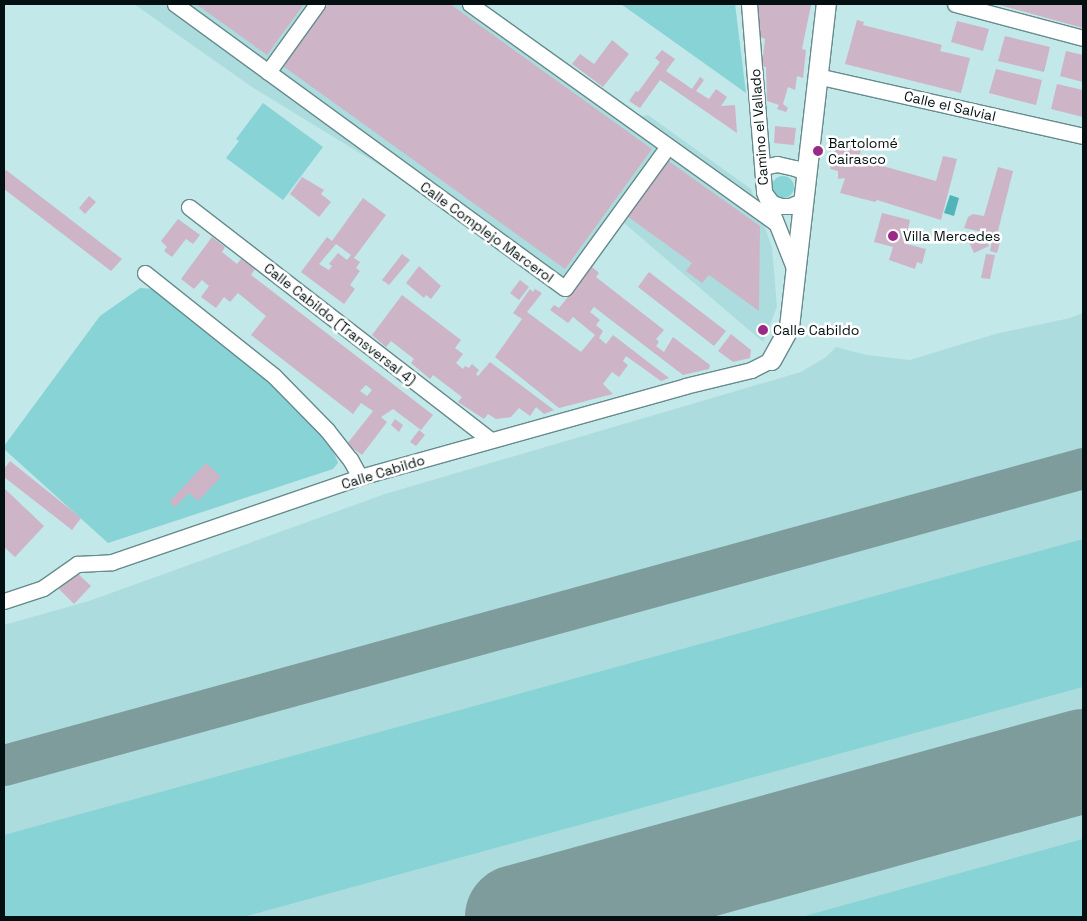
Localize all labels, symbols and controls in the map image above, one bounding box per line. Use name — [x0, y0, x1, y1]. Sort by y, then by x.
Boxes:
street label: Camino el Vallado — [747, 68, 771, 186]
street label: Calle el Salvial — [903, 87, 997, 125]
place label: Bartolomé Cairasco — [828, 135, 898, 168]
marker: Bartolomé Cairasco — [812, 145, 824, 157]
street label: Calle Complejo Marcerol — [417, 178, 557, 286]
place label: Villa Mercedes — [903, 228, 1000, 244]
marker: Villa Mercedes — [887, 230, 899, 242]
street label: Calle Cabildo (Transversal 4) — [261, 259, 419, 389]
place label: Calle Cabildo — [773, 322, 859, 338]
marker: Calle Cabildo — [757, 324, 769, 336]
street label: Calle Cabildo — [339, 451, 427, 493]

